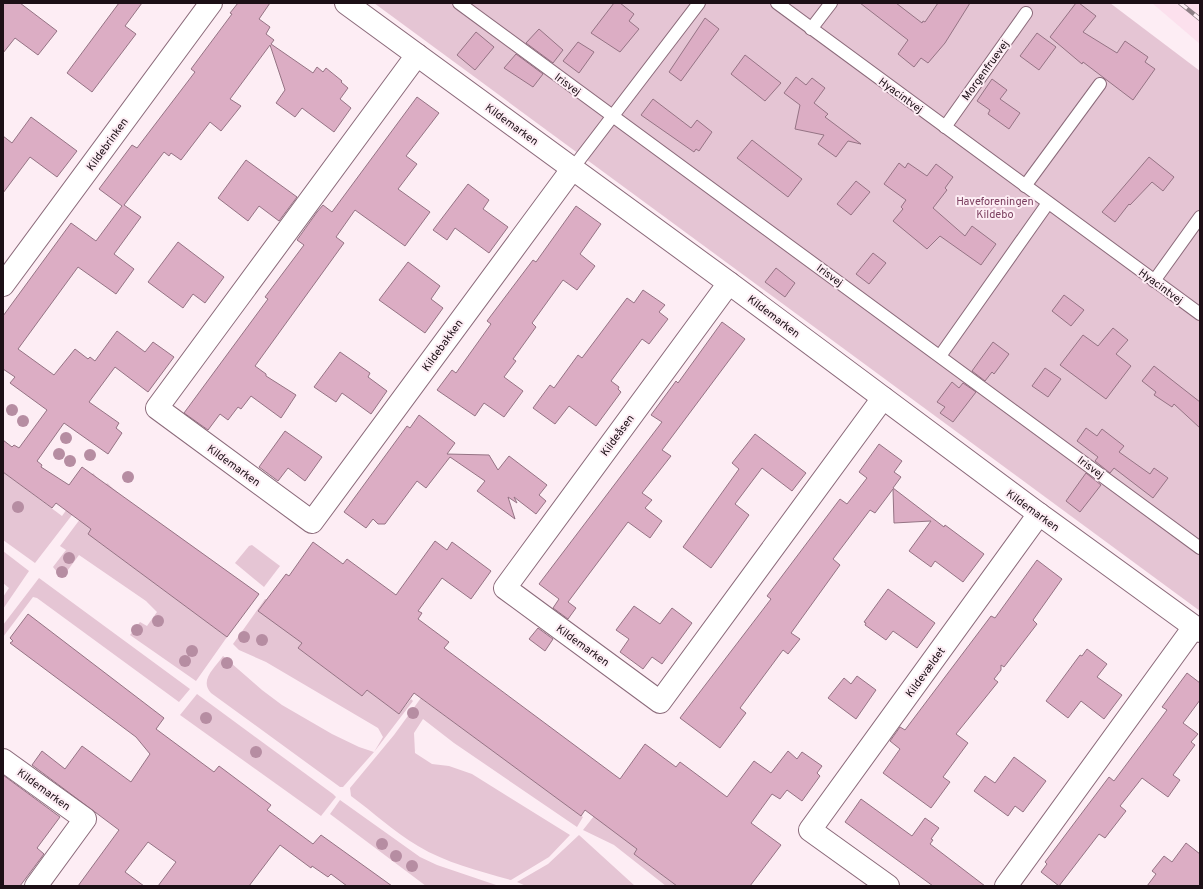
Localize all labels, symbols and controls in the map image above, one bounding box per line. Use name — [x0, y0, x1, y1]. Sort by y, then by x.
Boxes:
street label: Morgenfruevej — [959, 38, 1012, 104]
street label: Irisvej — [551, 71, 583, 99]
street label: Hyacintvej — [875, 75, 925, 117]
street label: Kildemarken — [482, 101, 541, 149]
street label: Kildebrinken — [84, 115, 132, 174]
park label: Haveforeningen Kildebo — [956, 195, 1034, 222]
street label: Irisvej — [813, 262, 845, 290]
street label: Hyacintvej — [1135, 266, 1185, 308]
street label: Kildemarken — [744, 292, 803, 341]
street label: Kildebakken — [419, 317, 466, 374]
street label: Kildeåsen — [598, 412, 638, 459]
street label: Kildemarken — [204, 442, 263, 490]
street label: Irisvej — [1074, 454, 1106, 482]
street label: Kildemarken — [1003, 487, 1062, 535]
street label: Kildemarken — [553, 622, 612, 670]
street label: Kildevældet — [903, 645, 949, 700]
street label: Kildemarken — [14, 766, 73, 814]

